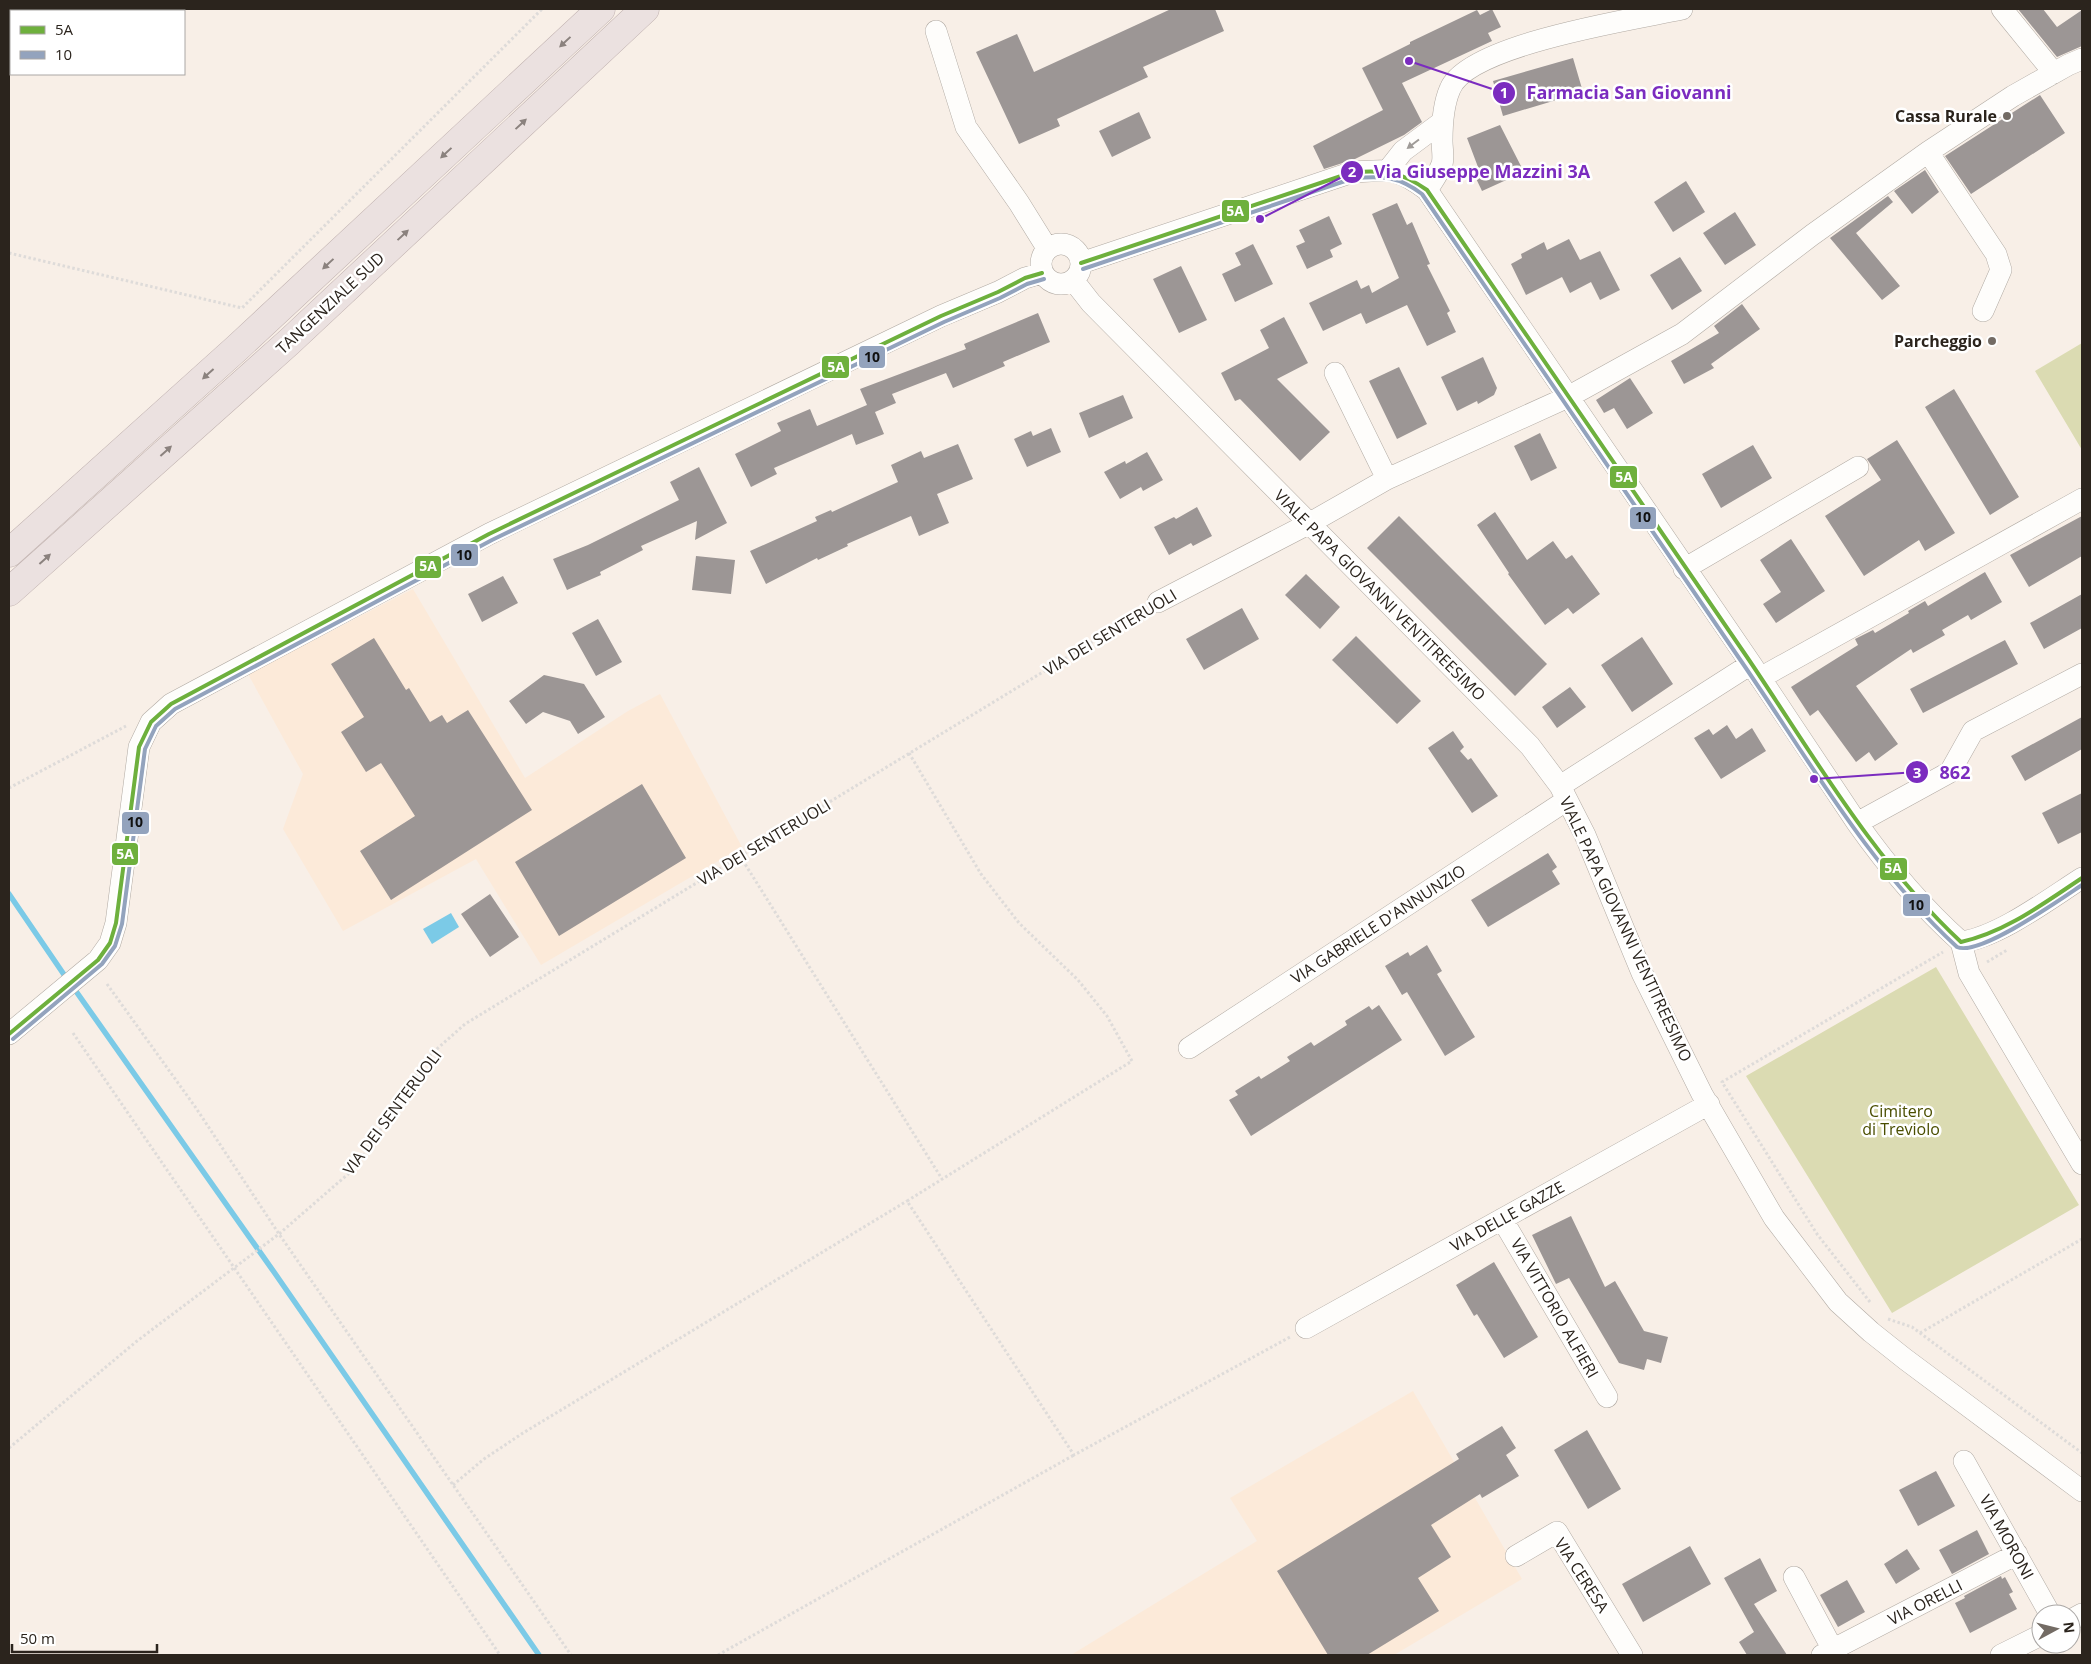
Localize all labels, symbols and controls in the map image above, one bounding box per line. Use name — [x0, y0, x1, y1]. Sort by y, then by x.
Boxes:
legend — [10, 10, 185, 75]
text: 5A — [55, 19, 74, 39]
one-way arrow — [560, 36, 572, 48]
text: 10 — [55, 44, 72, 64]
callout: Farmacia San Giovanni — [1491, 76, 1741, 109]
text: Farmacia San Giovanni — [1527, 80, 1732, 104]
text: 1 — [1500, 82, 1508, 102]
place label: Cassa Rurale — [1895, 105, 1997, 127]
marker: Cassa Rurale — [2001, 110, 2013, 122]
one-way arrow — [515, 119, 528, 130]
one-way arrow — [1407, 138, 1420, 149]
one-way arrow — [441, 147, 453, 159]
callout: Via Giuseppe Mazzini 3A — [1339, 155, 1601, 188]
text: Via Giuseppe Mazzini 3A — [1374, 159, 1591, 183]
text: 2 — [1348, 161, 1357, 181]
line badge: 5A — [1221, 199, 1250, 223]
text: 5A — [1226, 201, 1244, 220]
one-way arrow — [396, 229, 408, 241]
street label: TANGENZIALE SUD — [271, 247, 389, 359]
one-way arrow — [322, 258, 334, 270]
place label: Parcheggio — [1894, 330, 1982, 352]
marker: Parcheggio — [1986, 335, 1998, 347]
line badge: 10 — [858, 345, 886, 369]
text: 10 — [864, 347, 880, 366]
line badge: 5A — [821, 355, 850, 379]
text: 5A — [827, 357, 845, 376]
one-way arrow — [203, 368, 215, 380]
one-way arrow — [160, 445, 172, 457]
line badge: 5A — [1609, 465, 1638, 489]
text: 5A — [1615, 467, 1633, 486]
street label: VIALE PAPA GIOVANNI VENTITREESIMO — [1270, 485, 1490, 705]
line badge: 10 — [1629, 506, 1657, 530]
text: 10 — [1635, 507, 1651, 526]
line badge: 10 — [450, 543, 479, 567]
text: 10 — [456, 545, 472, 564]
one-way arrow — [39, 554, 52, 565]
line badge: 5A — [414, 555, 442, 579]
text: 5A — [419, 556, 437, 575]
street label: VIA DEI SENTERUOLI — [1039, 584, 1181, 680]
callout: 862 — [1905, 756, 1981, 789]
text: 862 — [1940, 760, 1970, 784]
text: 3 — [1913, 762, 1921, 782]
street label: VIALE PAPA GIOVANNI VENTITREESIMO — [1555, 793, 1697, 1065]
street label: VIA DEI SENTERUOLI — [693, 794, 835, 890]
line badge: 10 — [121, 811, 150, 835]
text: 10 — [127, 812, 143, 831]
line badge: 5A — [111, 842, 139, 866]
text: 5A — [116, 844, 134, 863]
line badge: 5A — [1879, 857, 1908, 881]
text: 5A — [1884, 858, 1902, 877]
street label: VIA GABRIELE D'ANNUNZIO — [1286, 859, 1470, 989]
line badge: 10 — [1902, 893, 1931, 917]
text: 10 — [1908, 895, 1924, 914]
street label: VIA DEI SENTERUOLI — [338, 1045, 446, 1179]
park label: Cimitero di Treviolo — [1862, 1100, 1940, 1140]
street label: VIA DELLE GAZZE — [1446, 1175, 1568, 1257]
street label: VIA VITTORIO ALFIERI — [1506, 1234, 1604, 1382]
street label: VIA MORONI — [1975, 1491, 2039, 1583]
street label: VIA CERESA — [1550, 1533, 1615, 1617]
street label: VIA ORELLI — [1884, 1574, 1966, 1630]
north arrow — [2031, 1604, 2081, 1654]
text: N — [2059, 1621, 2080, 1634]
scale bar — [12, 1622, 158, 1654]
text: 50 m — [20, 1628, 55, 1648]

